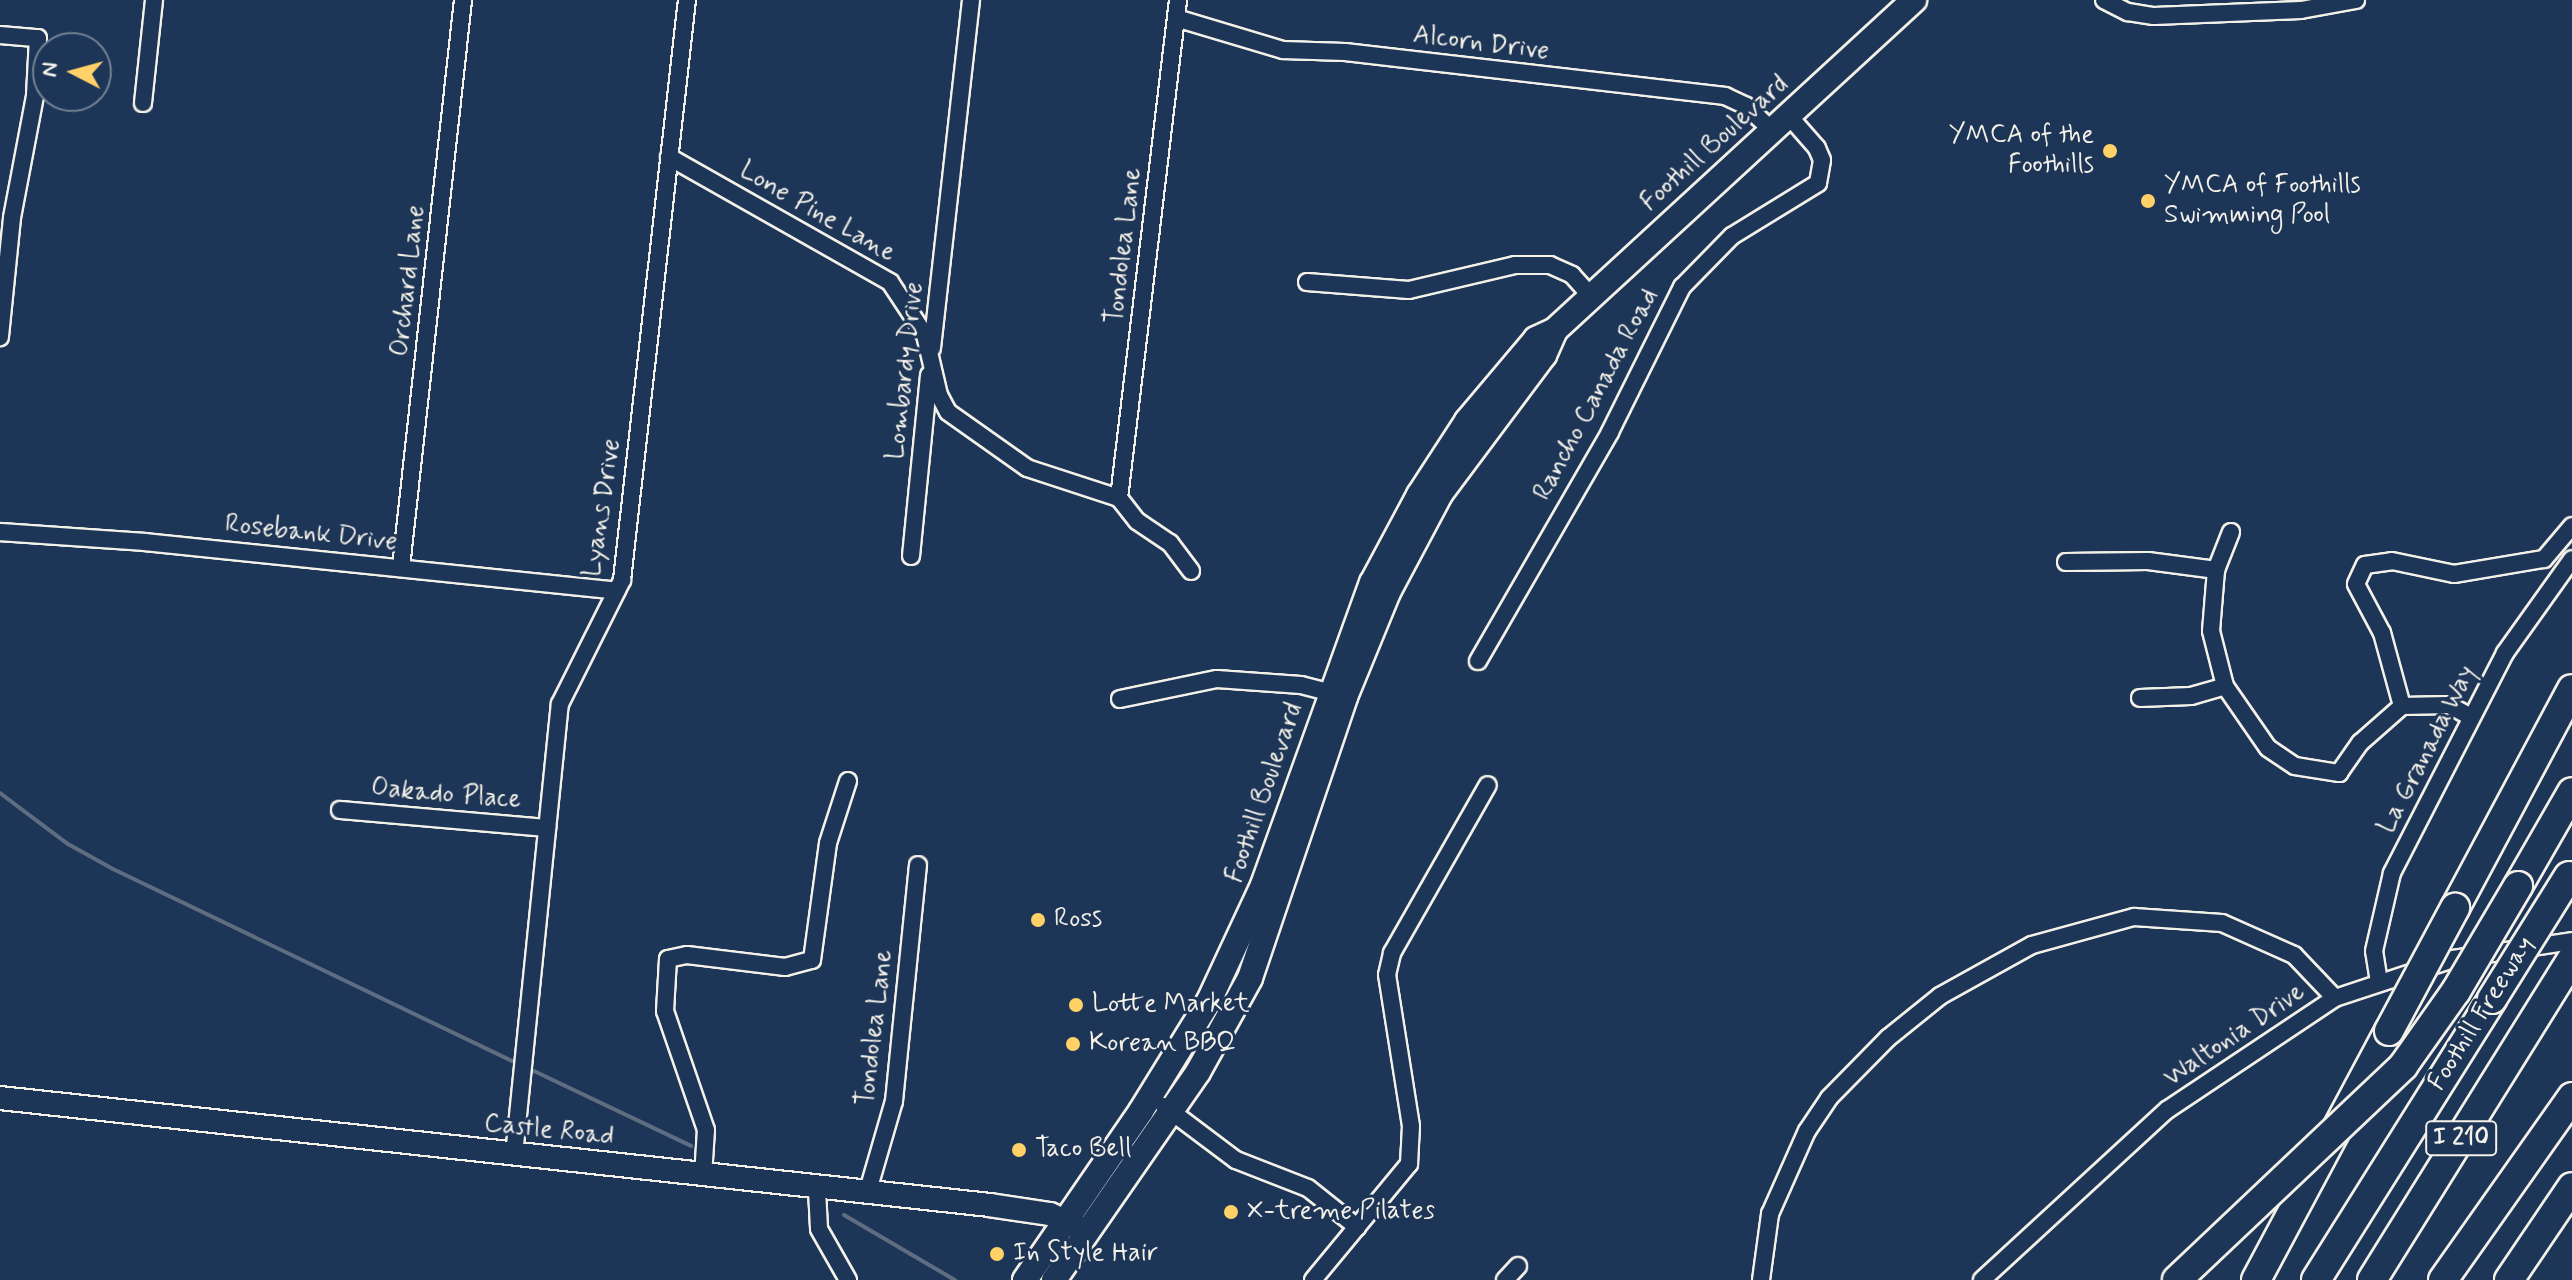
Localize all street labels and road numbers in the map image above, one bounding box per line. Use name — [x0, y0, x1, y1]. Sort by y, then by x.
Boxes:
street label: Alcorn Drive — [1412, 20, 1550, 68]
street label: Foothill Boulevard — [1635, 70, 1795, 218]
street label: Lone Pine Lane — [736, 157, 898, 269]
street label: Tondolea Lane — [1100, 166, 1150, 326]
street label: Orchard Lane — [385, 203, 433, 359]
street label: Lombardy Drive — [881, 281, 931, 461]
street label: Rancho Canada Road — [1528, 285, 1666, 505]
street label: Lyans Drive — [578, 438, 628, 578]
street label: Rosebank Drive — [224, 510, 398, 558]
street label: La Granada Way — [2370, 656, 2486, 844]
street label: Foothill Boulevard — [1220, 700, 1310, 886]
street label: Oakado Place — [371, 773, 521, 817]
street label: Foothill Freeway — [2421, 930, 2543, 1098]
street label: Tondolea Lane — [851, 948, 901, 1108]
street label: Waltonia Drive — [2159, 978, 2311, 1094]
street label: Castle Road — [484, 1109, 614, 1153]
road number: I 210 — [2425, 1118, 2497, 1158]

